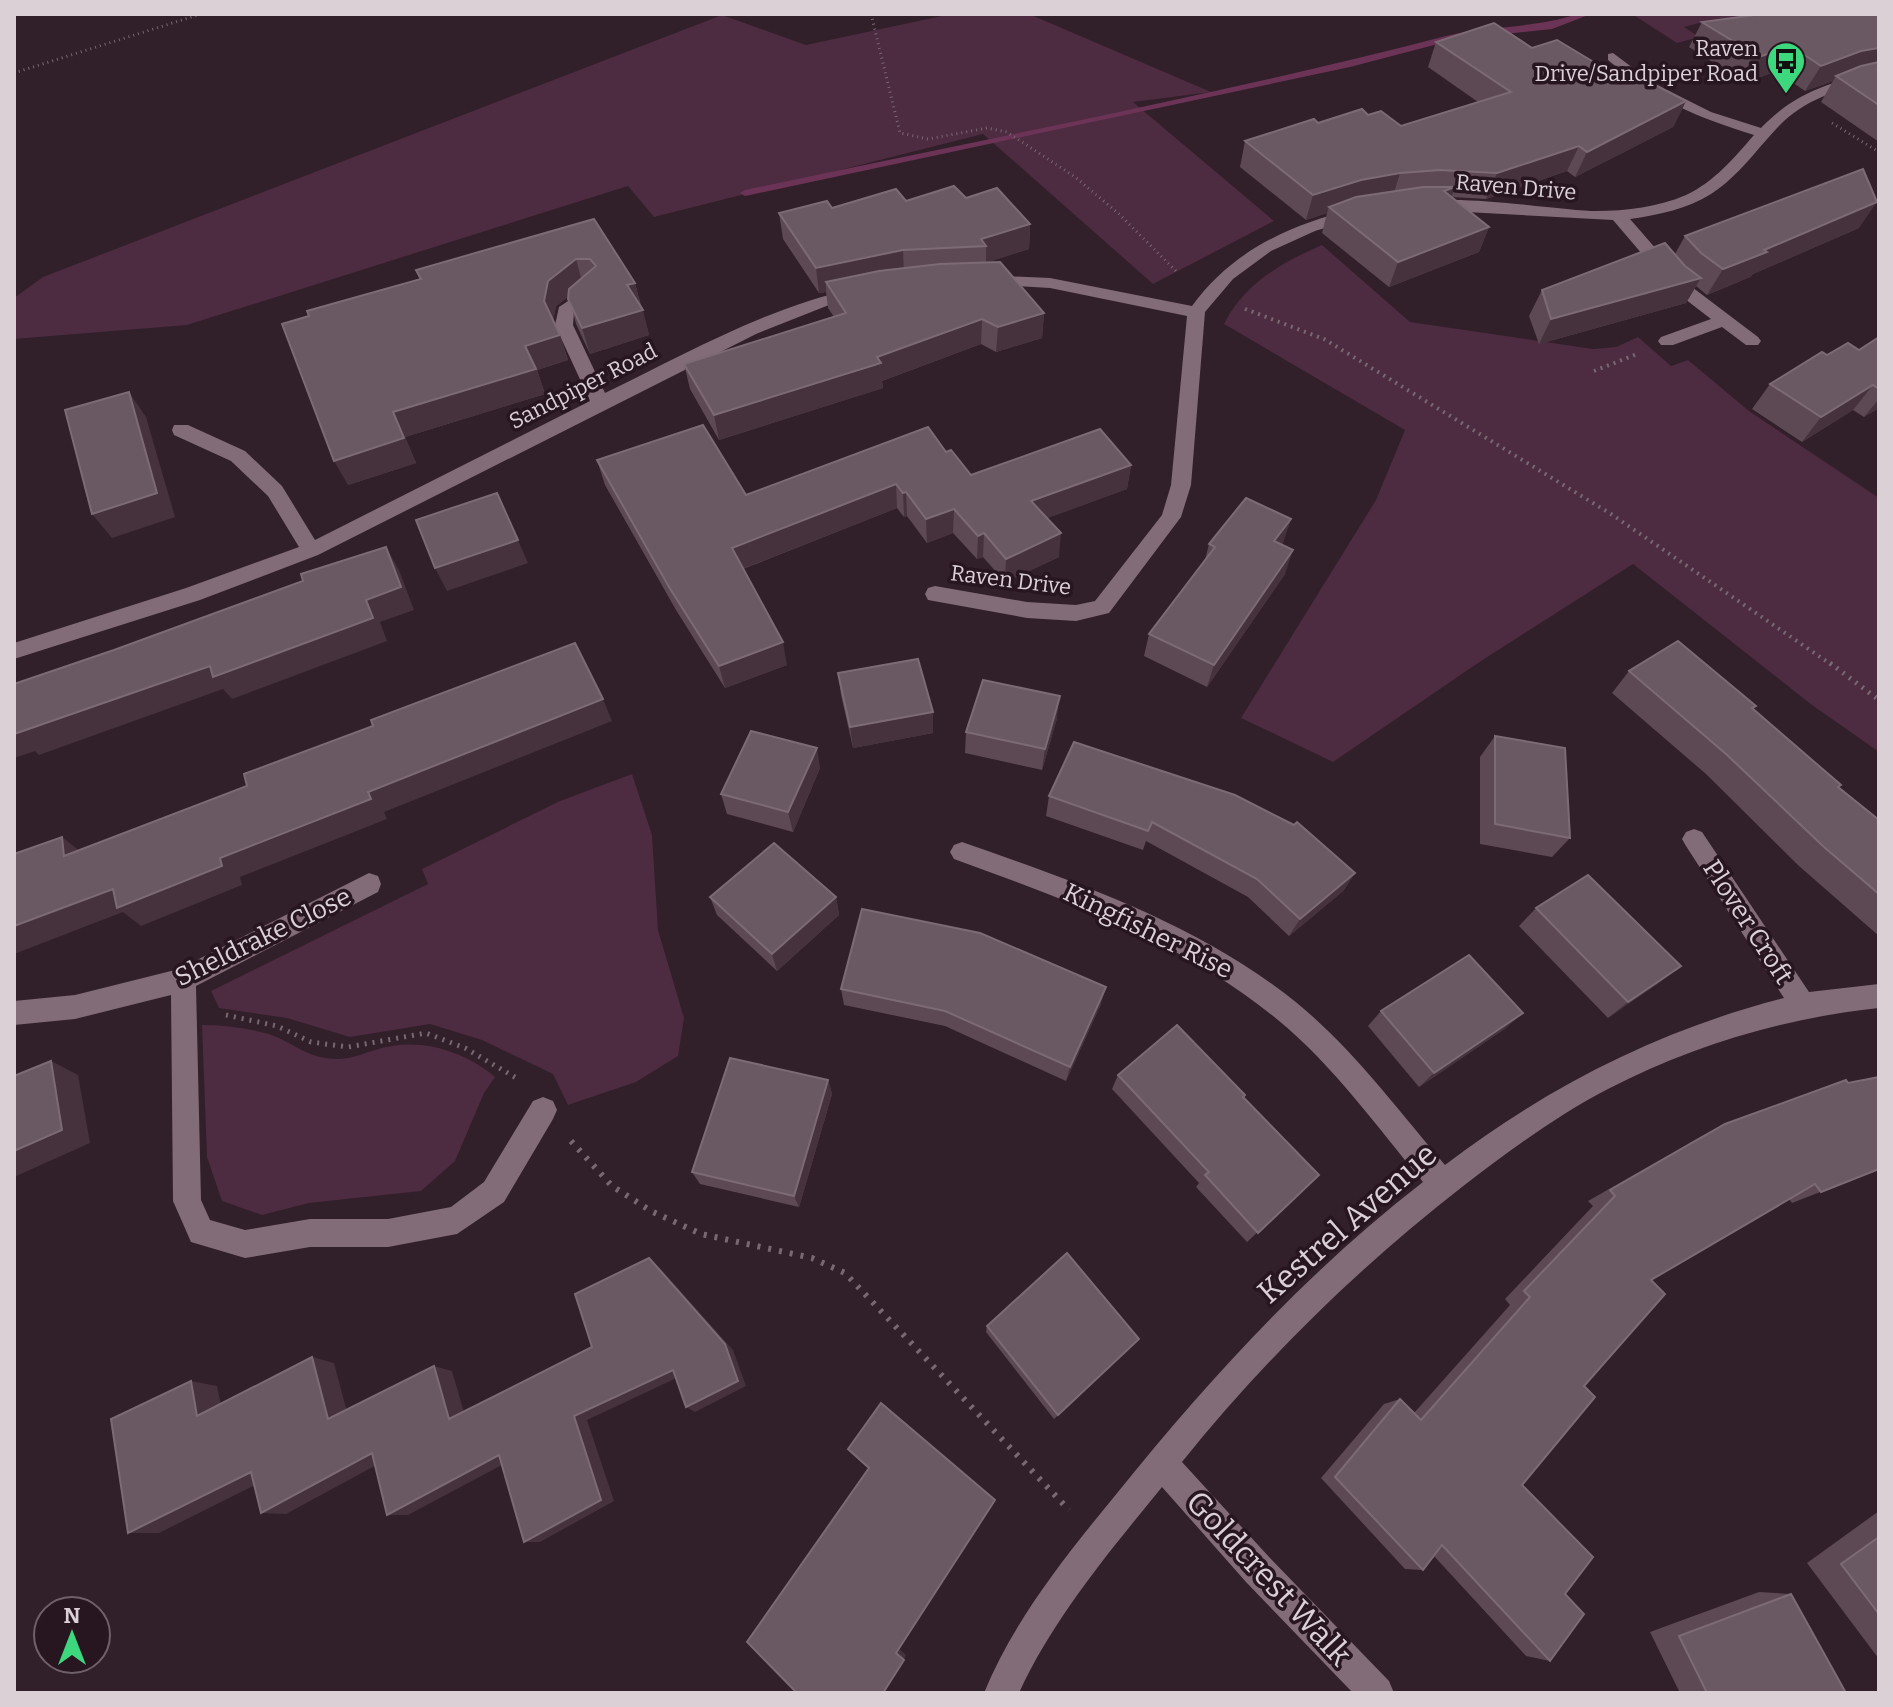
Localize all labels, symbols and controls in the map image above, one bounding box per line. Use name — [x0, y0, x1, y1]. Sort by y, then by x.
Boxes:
place label: Raven Drive/Sandpiper Road — [1534, 35, 1758, 87]
bus stop icon: Raven Drive/Sandpiper Road — [1765, 40, 1807, 95]
street label: Raven Drive — [1454, 168, 1578, 206]
street label: Sandpiper Road — [505, 337, 661, 435]
street label: Raven Drive — [949, 559, 1073, 601]
street label: Plover Croft — [1696, 854, 1800, 990]
street label: Kingfisher Rise — [1058, 877, 1238, 985]
street label: Sheldrake Close — [170, 881, 356, 993]
street label: Kestrel Avenue — [1250, 1135, 1444, 1311]
street label: Goldcrest Walk — [1178, 1483, 1360, 1673]
north arrow — [32, 1595, 112, 1675]
text: N — [64, 1602, 81, 1629]

